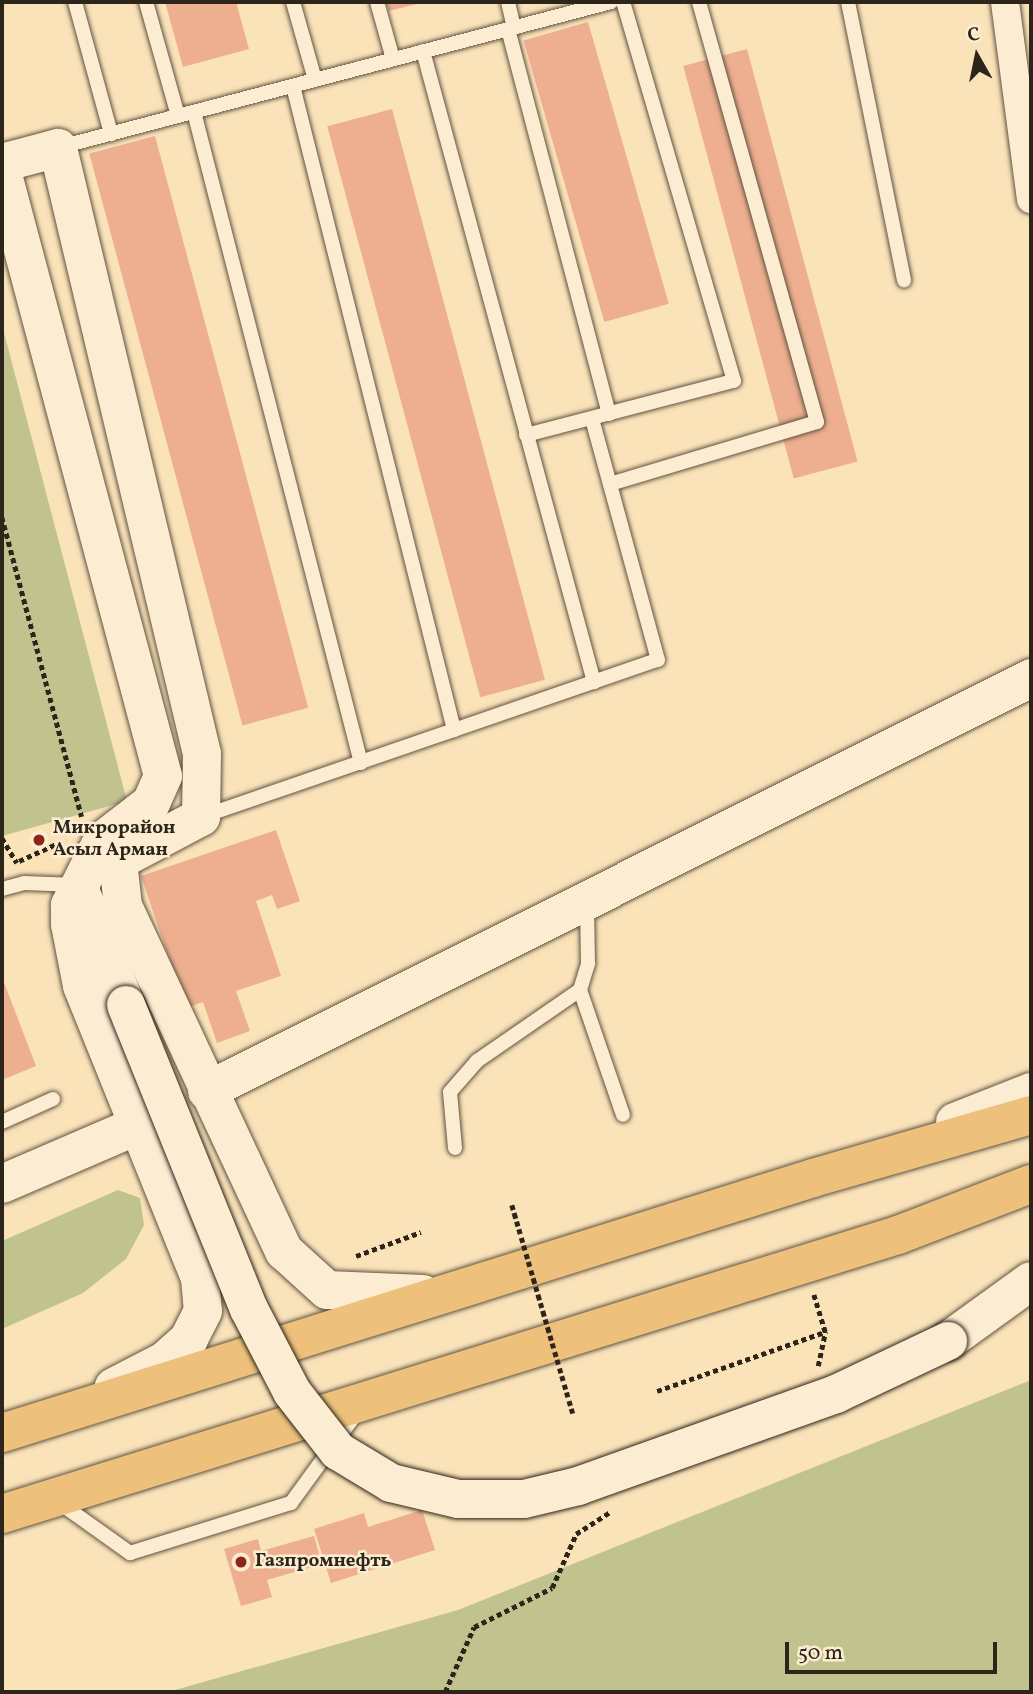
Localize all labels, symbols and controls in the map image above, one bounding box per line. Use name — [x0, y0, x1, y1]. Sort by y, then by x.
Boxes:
north arrow — [942, 21, 1012, 91]
text: С — [966, 21, 982, 49]
place label: Микрорайон Асыл Арман — [53, 818, 175, 862]
marker: Микрорайон Асыл Арман — [31, 832, 47, 848]
place label: Газпромнефть — [255, 1551, 392, 1573]
marker: Газпромнефть — [233, 1554, 249, 1570]
scale bar — [788, 1628, 1000, 1672]
text: 50 m — [798, 1639, 843, 1668]

